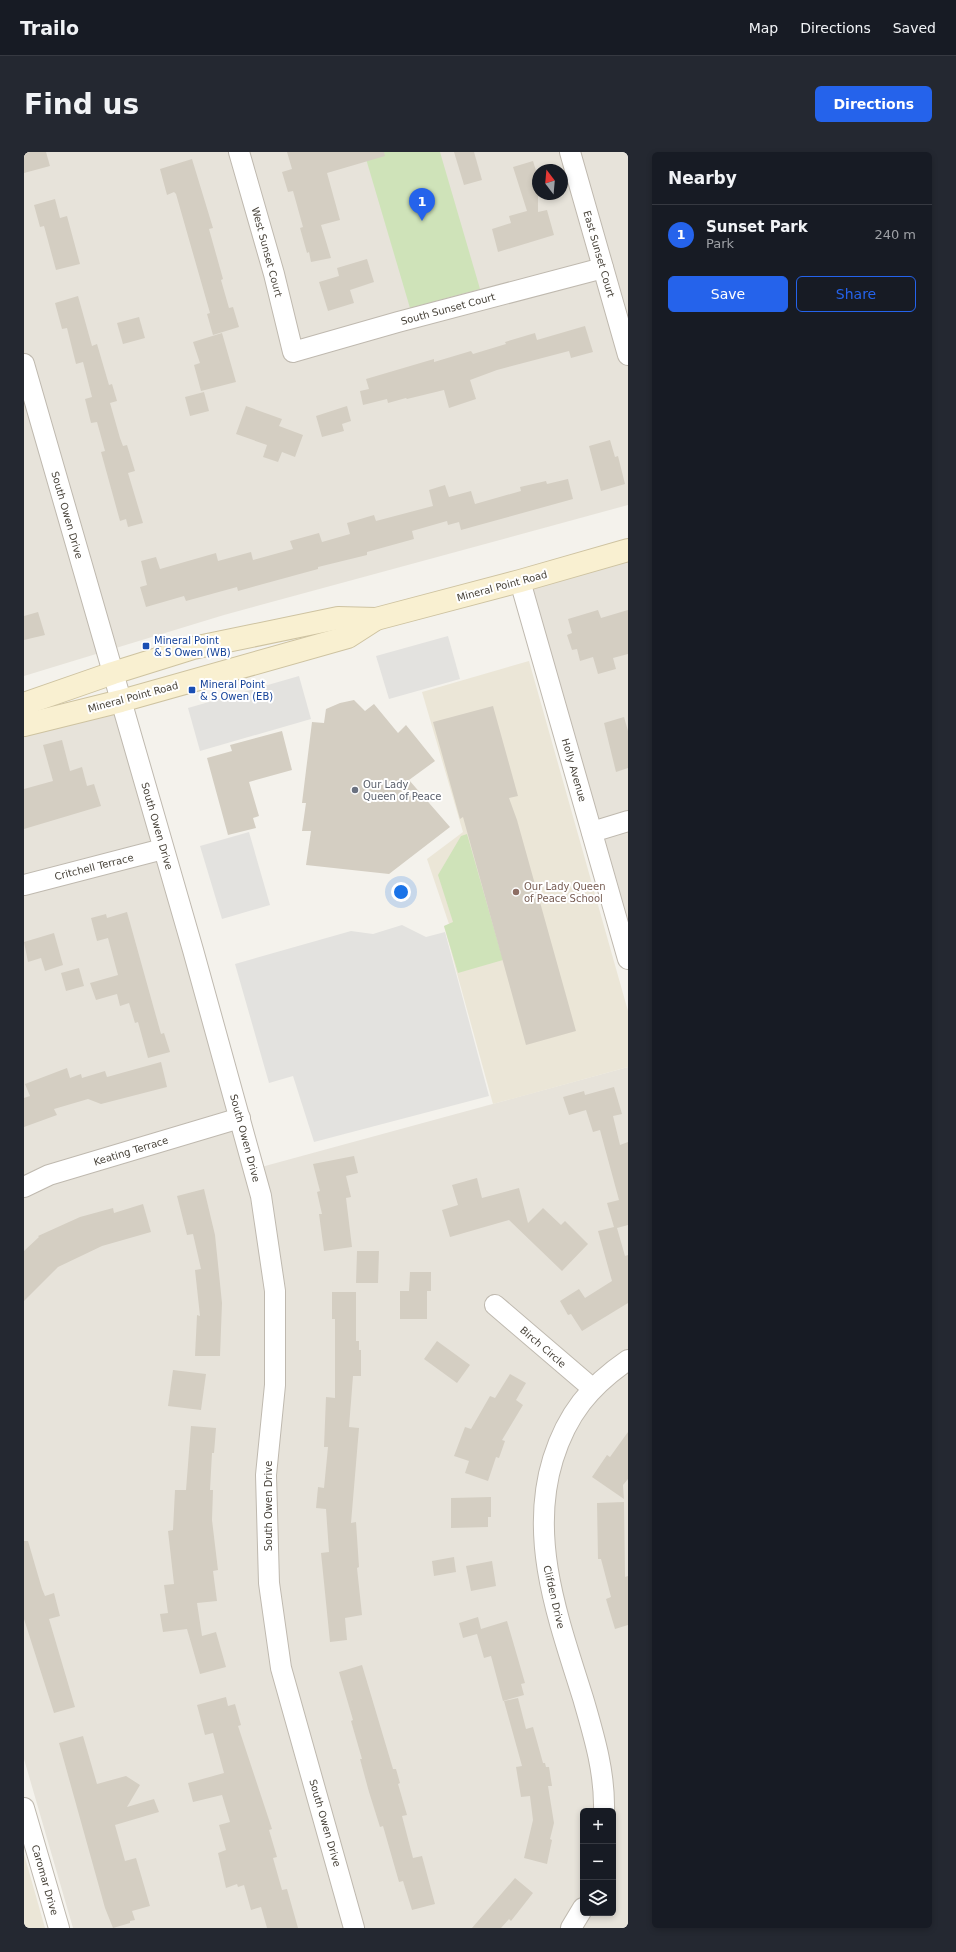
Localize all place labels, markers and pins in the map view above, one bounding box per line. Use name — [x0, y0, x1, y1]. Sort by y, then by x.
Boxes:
pin: 1 — [409, 188, 435, 221]
place label: Mineral Point & S Owen (WB) — [154, 635, 231, 658]
marker: Mineral Point & S Owen (WB) — [141, 641, 151, 651]
place label: Mineral Point & S Owen (EB) — [200, 679, 273, 702]
marker: Mineral Point & S Owen (EB) — [187, 685, 197, 695]
place label: Our Lady Queen of Peace — [363, 779, 441, 802]
marker: Our Lady Queen of Peace — [350, 785, 360, 795]
place label: Our Lady Queen of Peace School — [524, 881, 606, 904]
marker: Our Lady Queen of Peace School — [511, 887, 521, 897]

